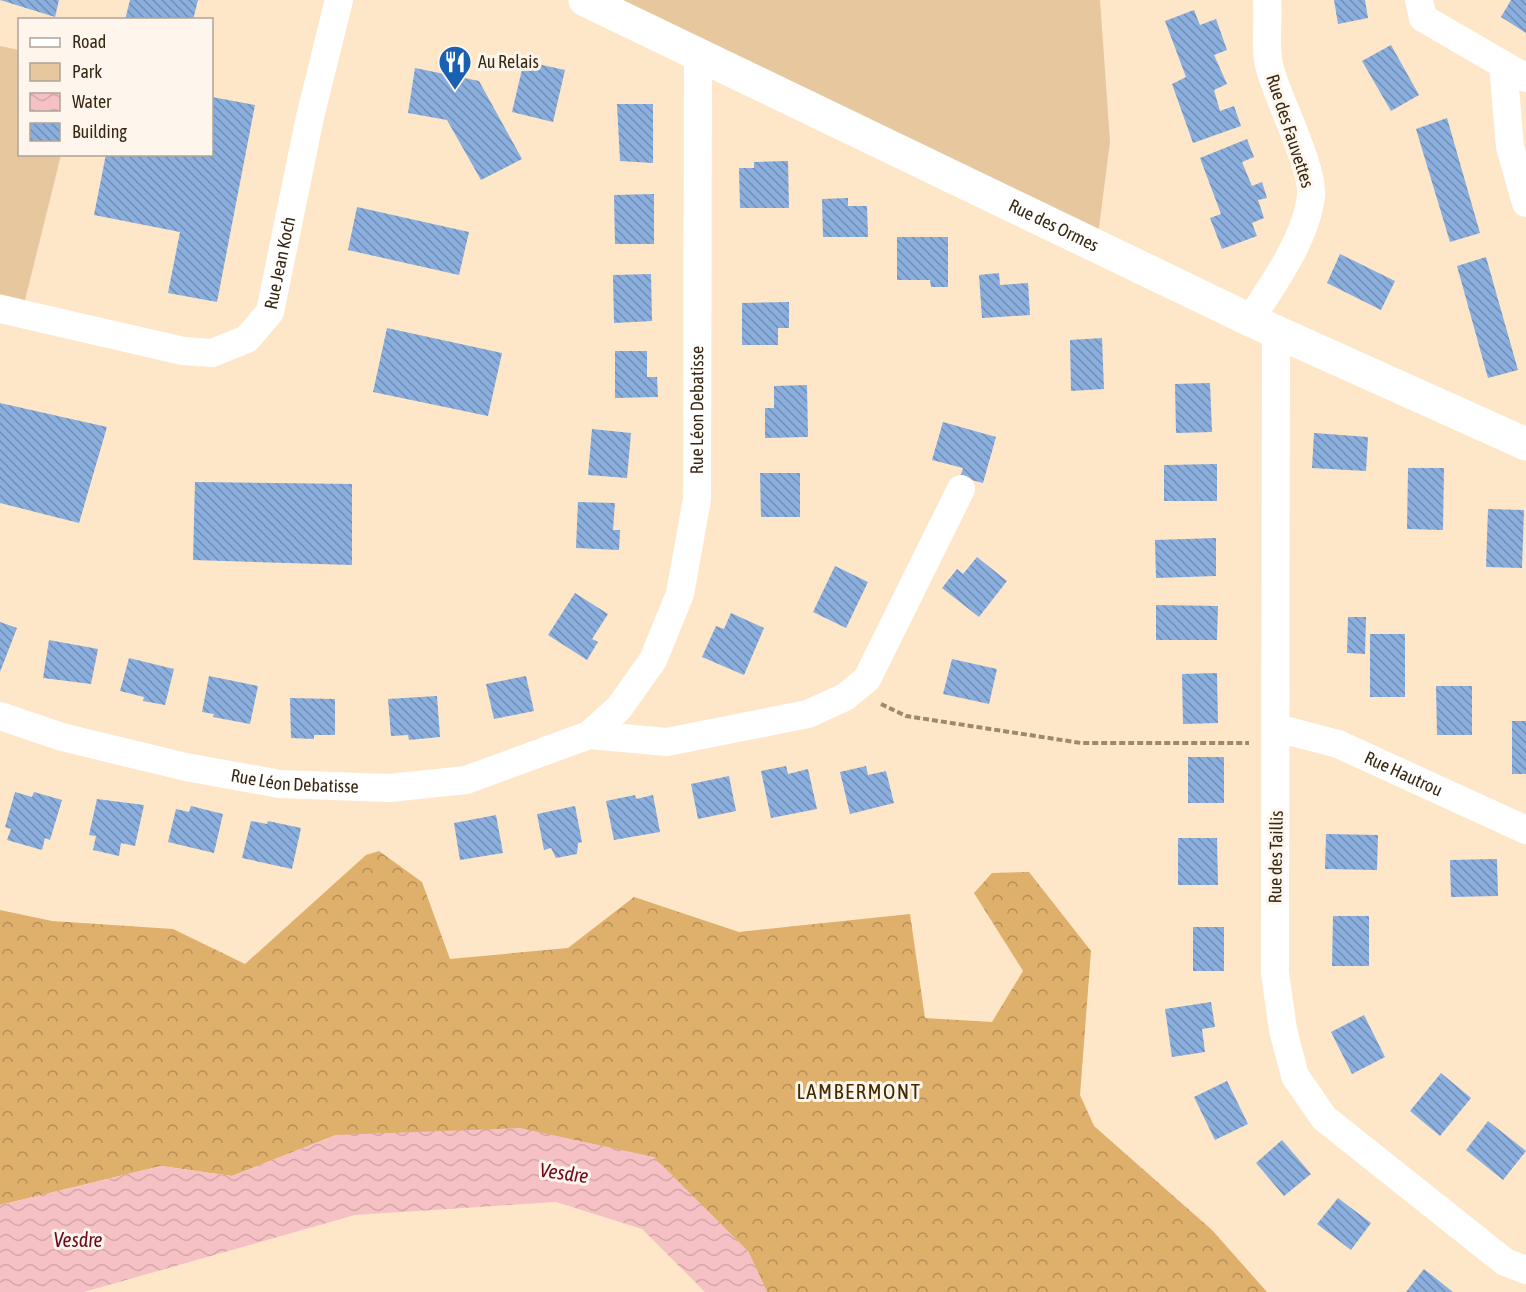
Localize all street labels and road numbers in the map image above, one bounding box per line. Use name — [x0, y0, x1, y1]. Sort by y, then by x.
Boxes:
street label: Rue des Fauvettes — [1262, 72, 1319, 190]
street label: Rue des Ormes — [1005, 194, 1102, 256]
street label: Rue Jean Koch — [260, 215, 299, 311]
street label: Rue Léon Debatisse — [686, 346, 707, 474]
street label: Rue Hautrou — [1361, 747, 1446, 800]
street label: Rue Léon Debatisse — [229, 764, 359, 797]
street label: Rue des Taillis — [1264, 810, 1287, 904]

